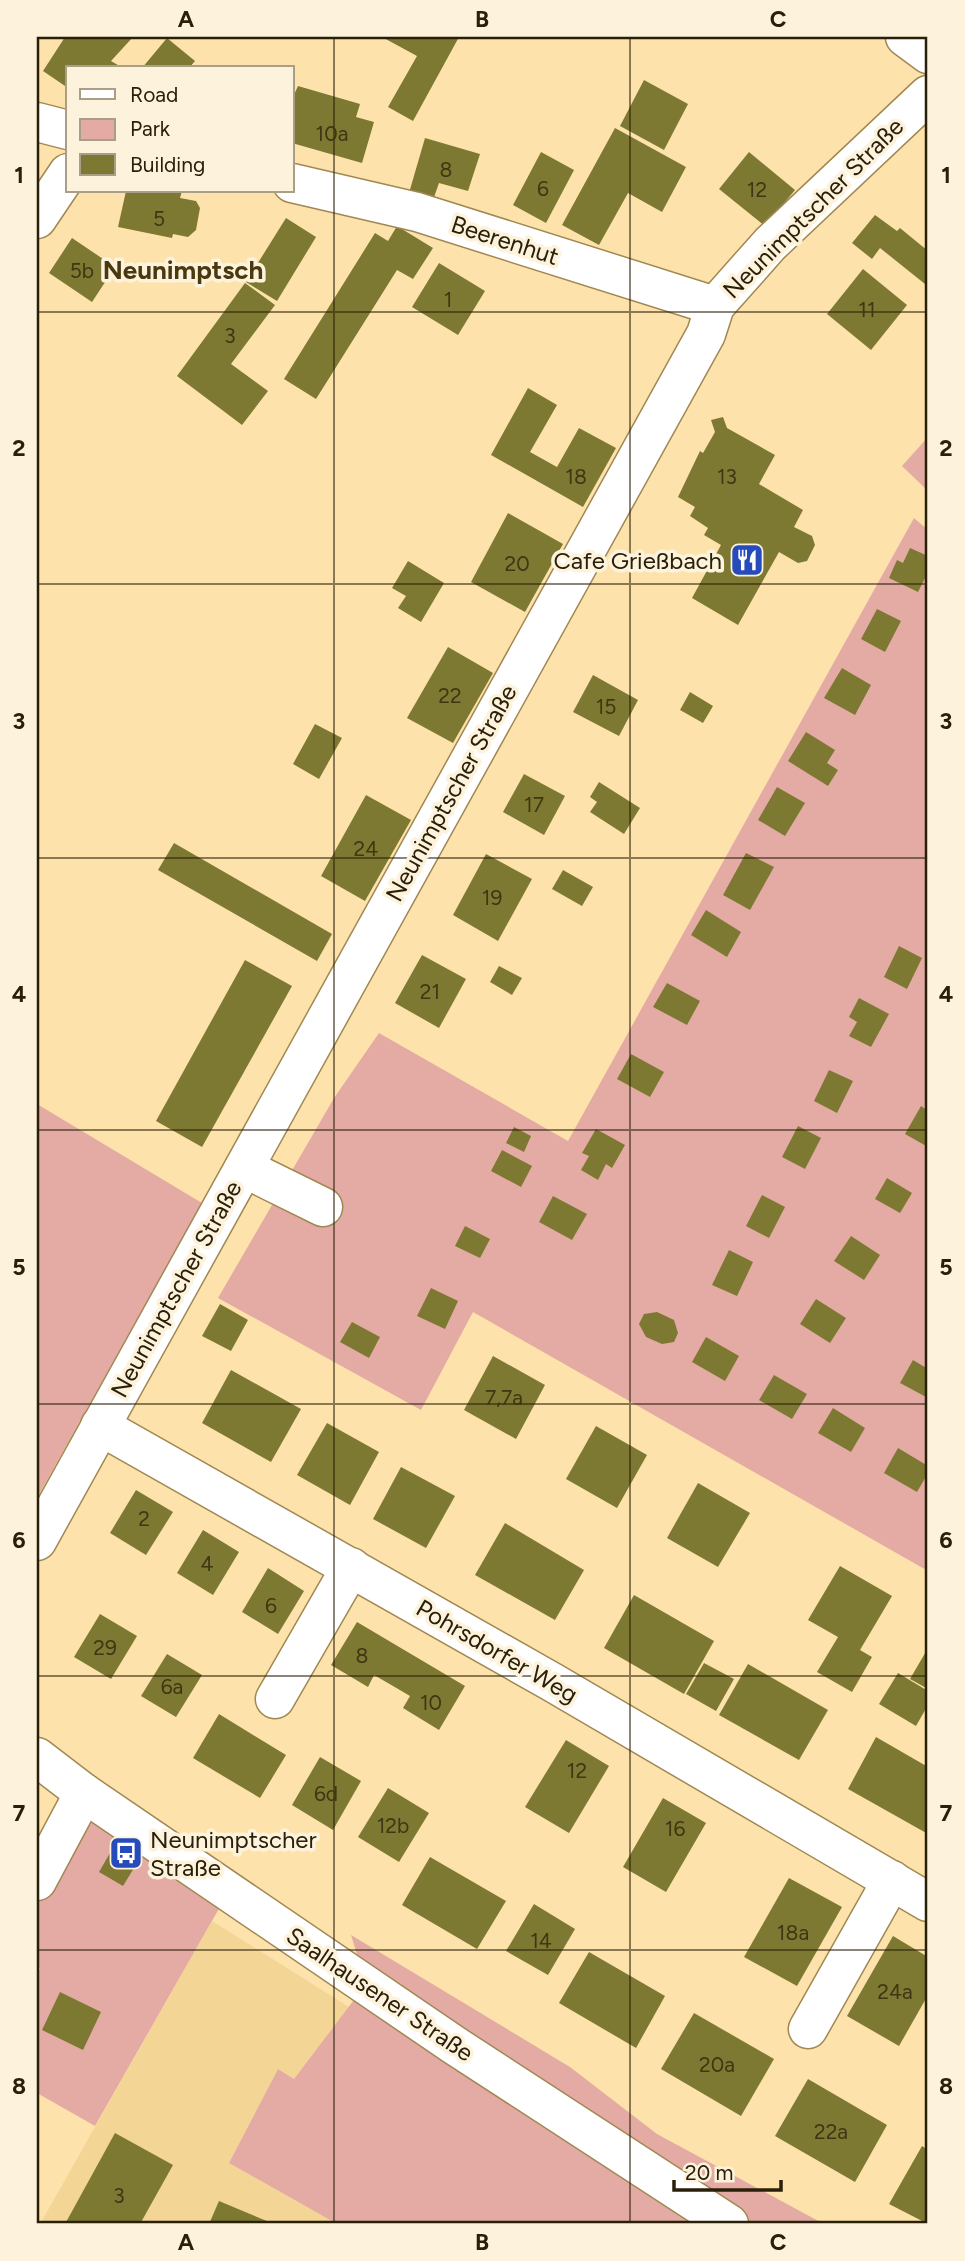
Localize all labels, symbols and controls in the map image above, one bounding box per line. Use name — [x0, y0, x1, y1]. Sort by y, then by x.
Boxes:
text: A — [178, 5, 195, 33]
text: B — [475, 5, 489, 33]
text: C — [770, 5, 787, 33]
legend — [66, 66, 294, 192]
text: Road — [130, 82, 178, 107]
street label: Neunimptscher Straße — [717, 112, 909, 304]
text: Park — [130, 116, 171, 141]
house number: 10a — [316, 121, 348, 146]
text: Building — [130, 152, 205, 177]
house number: 8 — [440, 157, 452, 182]
text: 1 — [14, 161, 24, 189]
text: 1 — [941, 161, 951, 189]
house number: 6 — [537, 176, 549, 201]
house number: 12 — [747, 177, 767, 202]
house number: 5 — [153, 206, 165, 231]
street label: Beerenhut — [448, 209, 562, 271]
district label: Neunimptsch — [103, 254, 263, 286]
house number: 5b — [70, 258, 94, 283]
house number: 1 — [444, 287, 452, 312]
house number: 11 — [858, 297, 876, 322]
house number: 3 — [224, 323, 236, 348]
text: 2 — [12, 434, 26, 462]
text: 2 — [939, 434, 953, 462]
house number: 18 — [565, 464, 587, 489]
house number: 13 — [717, 464, 737, 489]
restaurant icon: Cafe Grießbach — [728, 541, 766, 579]
place label: Cafe Grießbach — [553, 546, 722, 575]
house number: 20 — [504, 551, 530, 576]
street label: Neunimptscher Straße — [379, 680, 523, 906]
house number: 22 — [438, 683, 462, 708]
house number: 15 — [596, 694, 616, 719]
text: 3 — [13, 707, 25, 735]
text: 3 — [940, 707, 952, 735]
house number: 17 — [524, 792, 544, 817]
house number: 24 — [354, 836, 378, 861]
house number: 19 — [482, 885, 502, 910]
house number: 21 — [420, 979, 440, 1004]
text: 4 — [12, 980, 26, 1008]
text: 4 — [939, 980, 953, 1008]
street label: Neunimptscher Straße — [104, 1176, 248, 1402]
text: 5 — [12, 1253, 26, 1281]
text: 5 — [939, 1253, 953, 1281]
house number: 7,7a — [485, 1385, 523, 1410]
house number: 2 — [138, 1506, 150, 1531]
text: 6 — [12, 1526, 26, 1554]
text: 6 — [939, 1526, 953, 1554]
house number: 4 — [200, 1551, 214, 1576]
house number: 6 — [265, 1593, 277, 1618]
street label: Pohrsdorfer Weg — [411, 1593, 583, 1709]
house number: 29 — [93, 1635, 117, 1660]
house number: 8 — [356, 1643, 368, 1668]
house number: 6a — [161, 1674, 183, 1699]
house number: 10 — [420, 1690, 442, 1715]
house number: 12 — [567, 1758, 587, 1783]
house number: 6d — [314, 1781, 338, 1806]
text: 7 — [13, 1799, 26, 1827]
text: 7 — [940, 1799, 953, 1827]
house number: 12b — [377, 1813, 409, 1838]
house number: 16 — [665, 1816, 685, 1841]
place label: Neunimptscher Straße — [150, 1825, 317, 1882]
bus stop icon: Neunimptscher Straße — [107, 1834, 145, 1872]
house number: 18a — [777, 1920, 809, 1945]
street label: Saalhausener Straße — [281, 1921, 479, 2067]
house number: 14 — [530, 1928, 552, 1953]
house number: 24a — [877, 1979, 913, 2004]
house number: 20a — [699, 2052, 735, 2077]
text: 8 — [12, 2072, 26, 2100]
text: 8 — [939, 2072, 953, 2100]
house number: 22a — [814, 2119, 848, 2144]
scale bar — [674, 2149, 781, 2193]
text: 20 m — [685, 2160, 733, 2185]
house number: 3 — [113, 2183, 125, 2208]
text: A — [178, 2228, 195, 2256]
text: B — [475, 2228, 489, 2256]
text: C — [770, 2228, 787, 2256]

